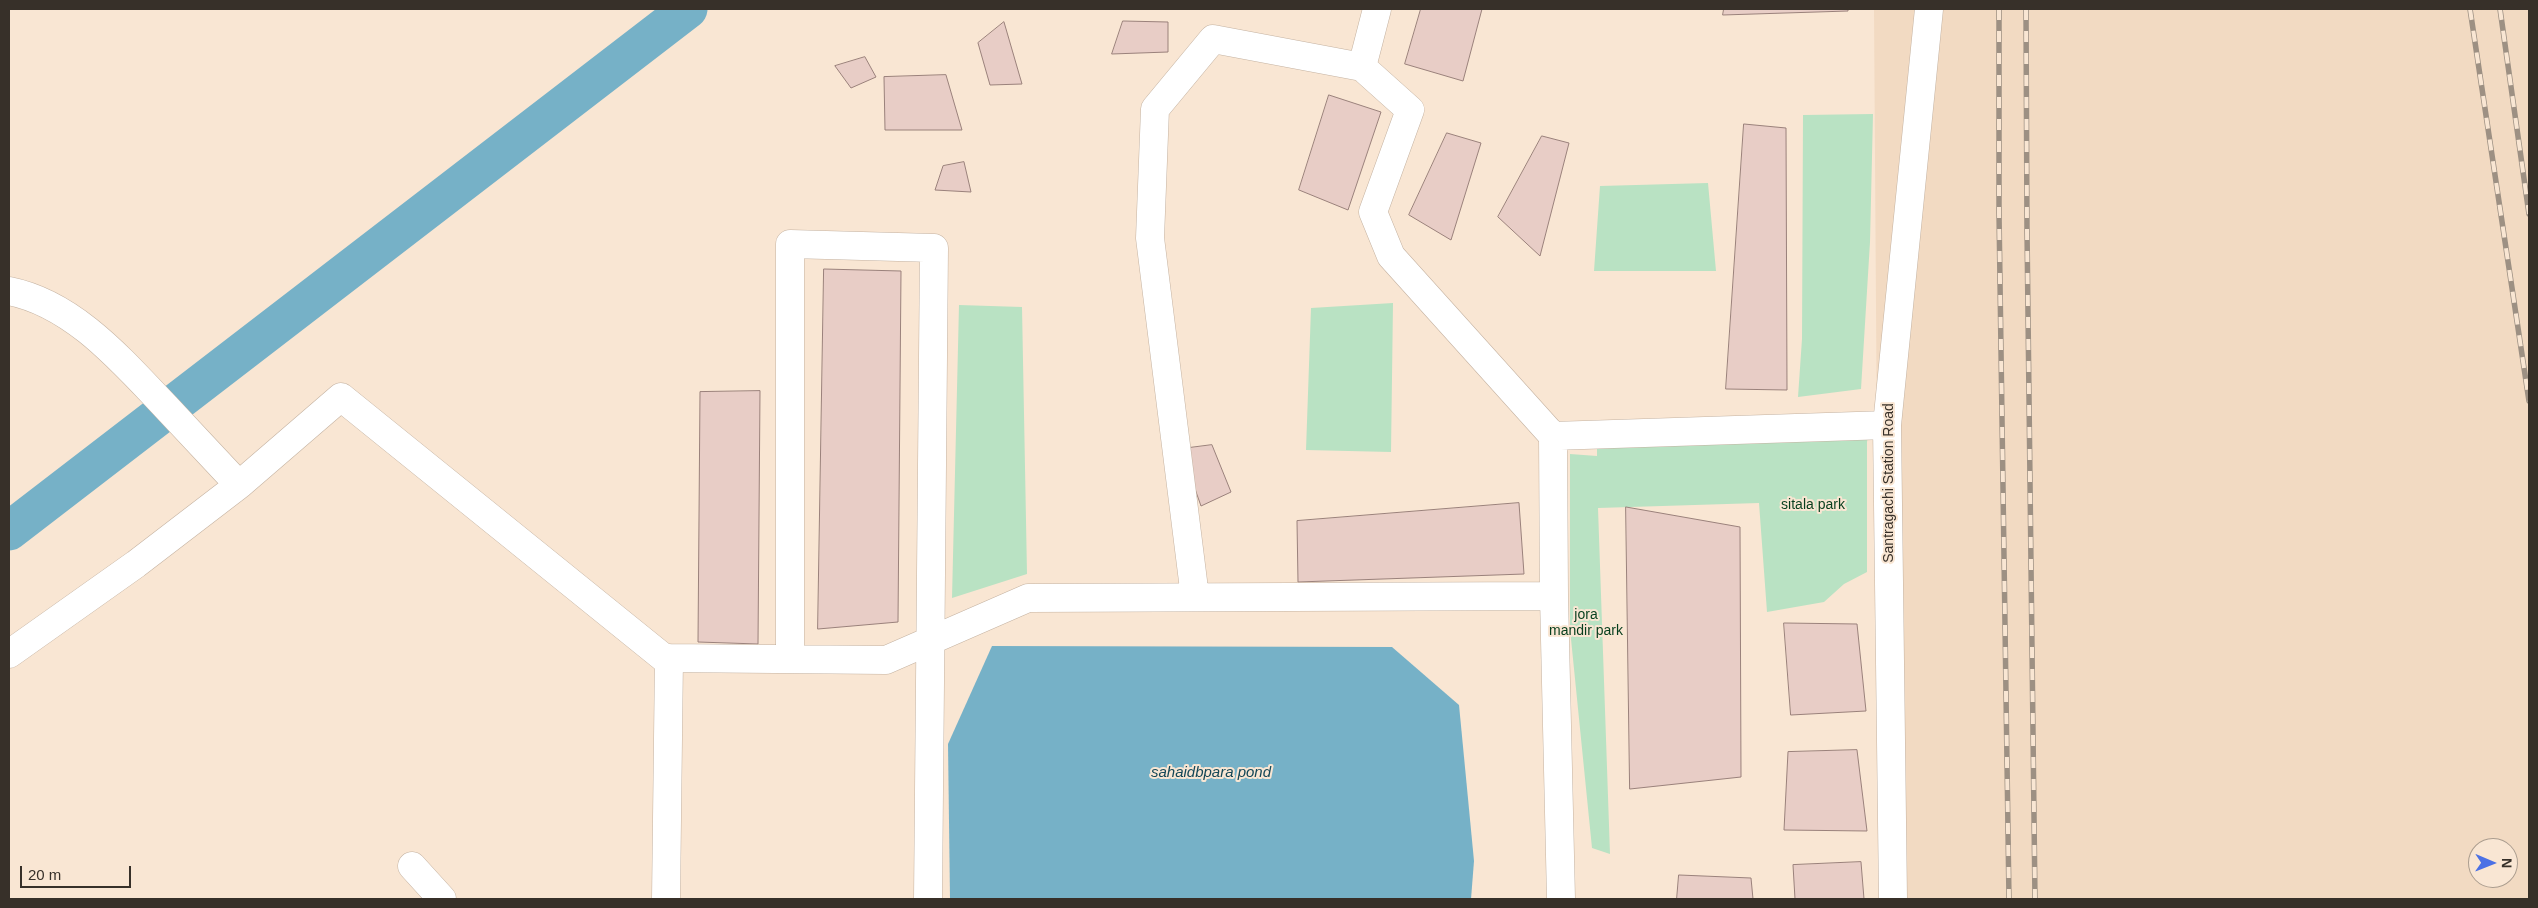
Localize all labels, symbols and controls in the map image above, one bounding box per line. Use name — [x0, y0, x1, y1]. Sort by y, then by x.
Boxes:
street label: Santragachi Station Road — [1881, 403, 1897, 563]
park label: sitala park — [1781, 497, 1845, 513]
park label: jora mandir park — [1549, 607, 1623, 640]
water label: sahaidbpara pond — [1151, 764, 1271, 782]
north arrow — [2468, 838, 2518, 888]
scale bar — [22, 856, 134, 888]
text: N — [2499, 858, 2515, 868]
text: 20 m — [28, 866, 61, 883]

